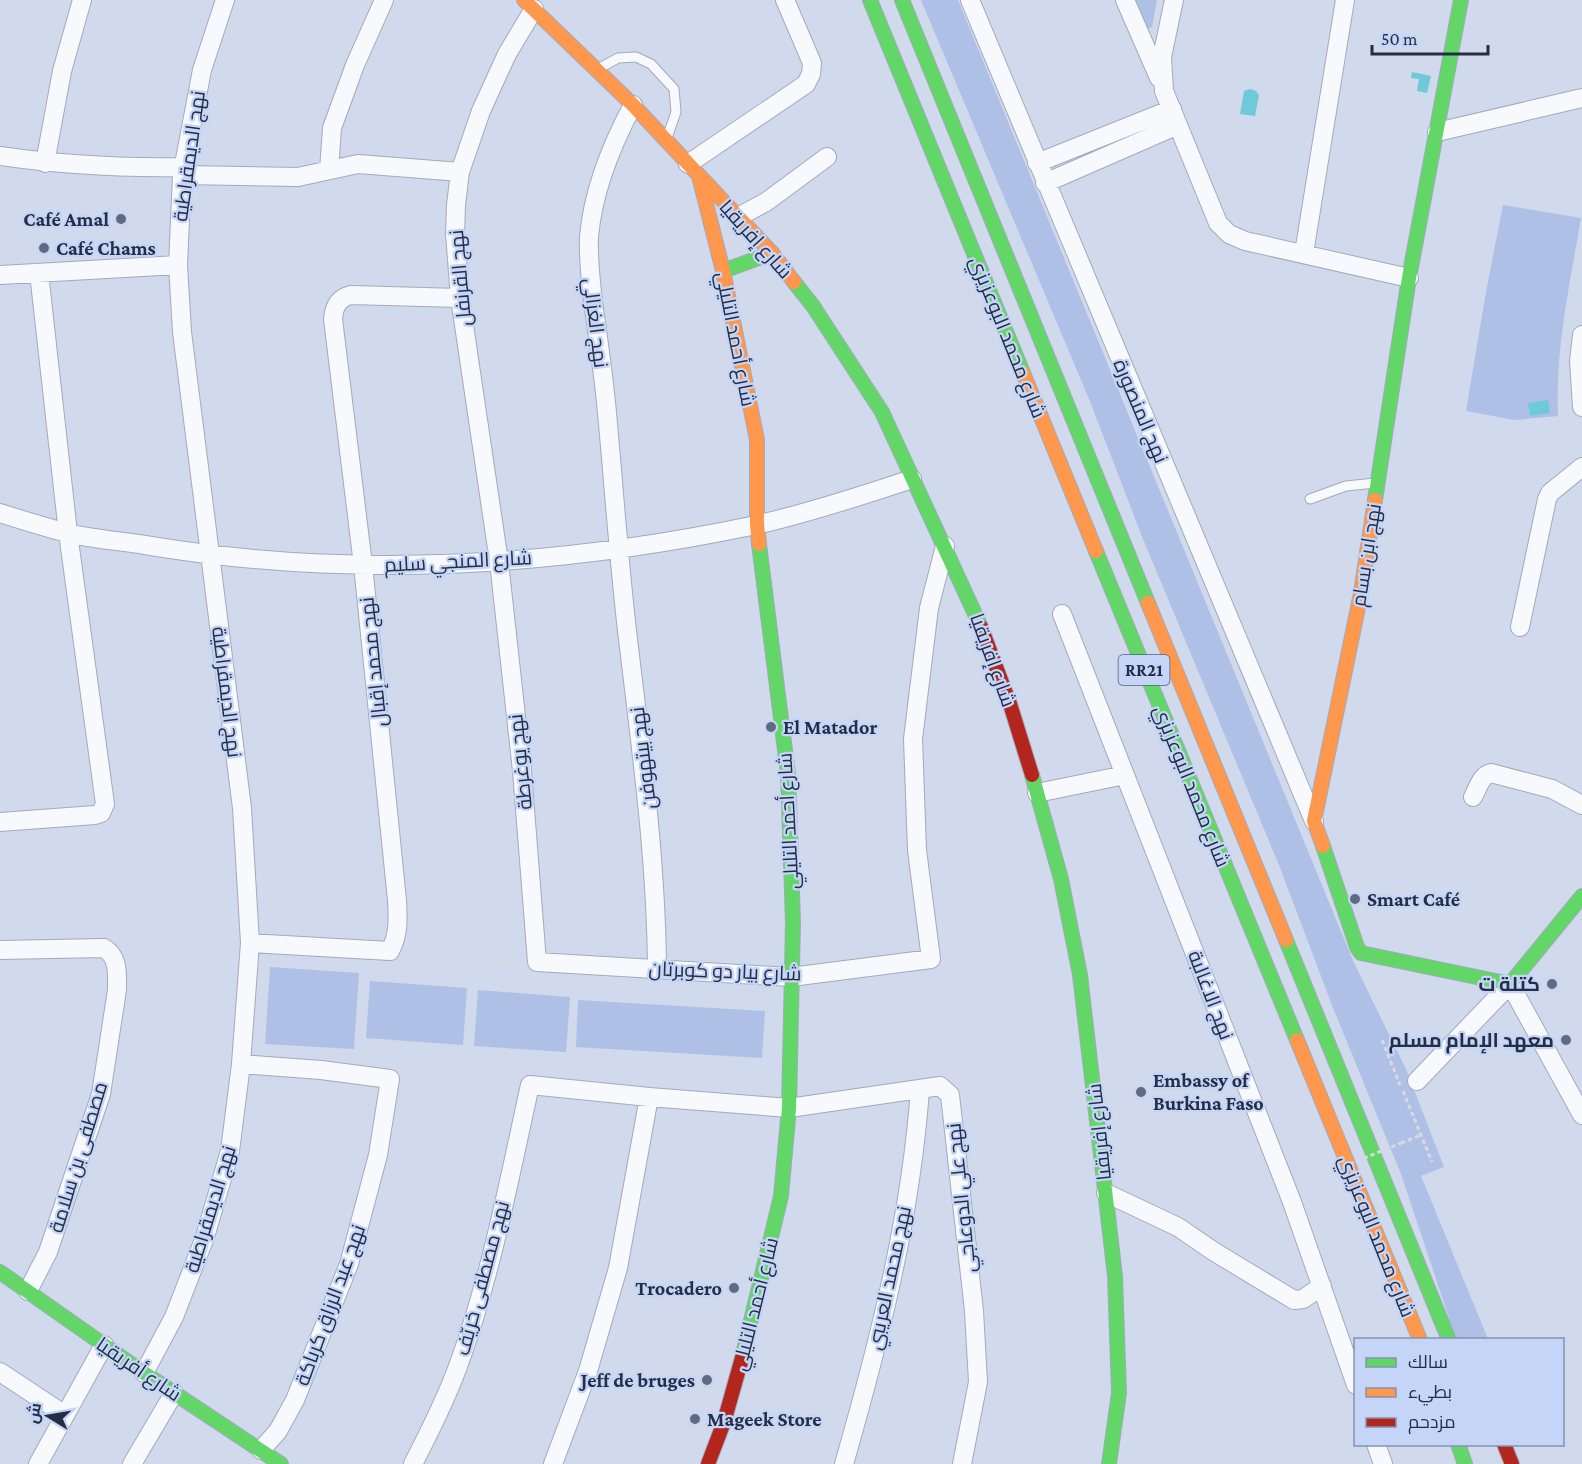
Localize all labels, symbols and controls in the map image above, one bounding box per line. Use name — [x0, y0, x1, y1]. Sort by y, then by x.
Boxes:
scale bar — [1372, 18, 1488, 56]
text: 50 m — [1381, 29, 1418, 49]
street label: نهج الديمقراطية — [169, 89, 212, 223]
street label: شارع إفريقيا — [713, 195, 797, 285]
place label: Café Amal — [23, 208, 109, 230]
marker: Café Amal — [114, 212, 128, 226]
street label: نهج القرنفل — [445, 229, 478, 327]
place label: Café Chams — [56, 237, 156, 259]
marker: Café Chams — [37, 241, 51, 255]
street label: شارع محمد البوعزيزي — [961, 253, 1050, 423]
street label: شارع أحمد التليلي — [707, 270, 761, 409]
street label: نهج الغزالي — [575, 277, 612, 370]
street label: نهج المنصورة — [1106, 356, 1173, 467]
street label: نهج ابن بسام — [1347, 502, 1388, 609]
street label: شارع المنجي سليم — [384, 546, 533, 581]
street label: نهج محمد إقبال — [355, 596, 394, 728]
street label: شارع إفريقيا — [963, 610, 1020, 711]
street label: نهج الديمقراطية — [205, 625, 246, 759]
road number: RR21 — [1118, 655, 1170, 685]
street label: شارع محمد البوعزيزي — [1145, 702, 1234, 872]
street label: نهج بيتهوفن — [626, 705, 663, 810]
street label: نهج يوغرطة — [504, 713, 539, 811]
place label: El Matador — [783, 716, 877, 738]
marker: El Matador — [764, 720, 778, 734]
street label: شارع أحمد التليلي — [772, 752, 808, 890]
place label: Smart Café — [1367, 888, 1460, 910]
marker: Smart Café — [1348, 892, 1362, 906]
street label: نهج الاغالبة — [1181, 947, 1238, 1044]
street label: شارع بيار دو كوبرتان — [648, 957, 802, 988]
place label: كتلة ت — [1478, 973, 1540, 995]
marker: كتلة ت — [1545, 977, 1559, 991]
place label: معهد الإمام مسلم — [1388, 1029, 1554, 1054]
marker: معهد الإمام مسلم — [1559, 1033, 1573, 1047]
place label: Embassy of Burkina Faso — [1153, 1069, 1264, 1114]
street label: مصطفى بن سلامة — [45, 1079, 113, 1236]
street label: شارع إفريقيا — [1083, 1082, 1118, 1182]
marker: Embassy of Burkina Faso — [1134, 1085, 1148, 1099]
street label: نهج علي الدوعاجي — [942, 1121, 985, 1274]
street label: نهج الديمقراطية — [180, 1143, 243, 1276]
street label: شارع محمد البوعزيزي — [1330, 1152, 1419, 1322]
street label: نهج مصطفى خريّف — [451, 1198, 516, 1358]
street label: نهج محمد العريبي — [863, 1204, 920, 1353]
street label: نهج عبد الرزاق كرباكة — [291, 1222, 372, 1389]
street label: شارع أحمد التليلي — [727, 1235, 787, 1374]
place label: Trocadero — [635, 1277, 722, 1299]
marker: Trocadero — [727, 1281, 741, 1295]
street label: شارع أفريقيا — [91, 1332, 186, 1408]
legend — [1354, 1338, 1564, 1446]
text: سالك — [1408, 1352, 1448, 1372]
place label: Jeff de bruges — [579, 1369, 695, 1391]
marker: Jeff de bruges — [700, 1373, 714, 1387]
text: بطيء — [1408, 1382, 1452, 1406]
north arrow — [18, 1386, 78, 1446]
text: ش — [23, 1402, 45, 1425]
place label: Mageek Store — [707, 1408, 822, 1430]
marker: Mageek Store — [688, 1412, 702, 1426]
text: مزدحم — [1408, 1412, 1456, 1434]

